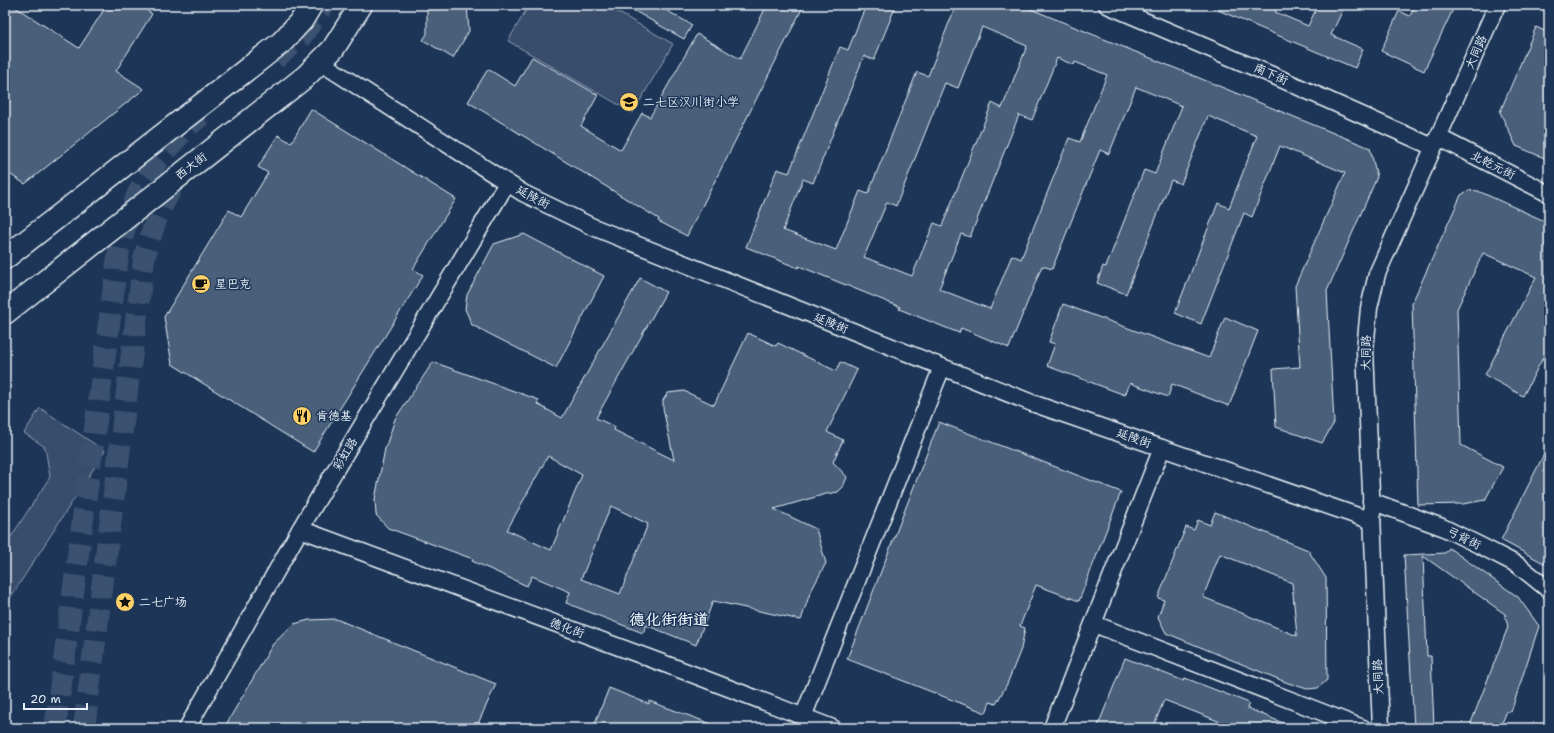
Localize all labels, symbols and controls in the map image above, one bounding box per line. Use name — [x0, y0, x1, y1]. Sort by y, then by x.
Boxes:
street label: 大同路 — [1461, 32, 1491, 72]
street label: 南下街 — [1251, 59, 1291, 89]
school or university icon: 二七区汉川街小学 — [618, 91, 640, 113]
place label: 二七区汉川街小学 — [643, 94, 739, 110]
street label: 北乾元街 — [1468, 147, 1518, 183]
street label: 西大街 — [172, 149, 210, 183]
street label: 延陵街 — [513, 181, 553, 213]
cafe icon: 星巴克 — [190, 273, 212, 295]
place label: 星巴克 — [215, 276, 251, 292]
street label: 延陵街 — [811, 309, 851, 337]
street label: 大同路 — [1358, 335, 1374, 371]
restaurant icon: 肯德基 — [291, 405, 313, 427]
place label: 肯德基 — [316, 408, 352, 424]
street label: 延陵街 — [1114, 425, 1154, 451]
street label: 彩虹路 — [329, 434, 361, 474]
street label: 弓背街 — [1444, 523, 1484, 553]
place icon: 二七广场 — [114, 591, 136, 613]
place label: 二七广场 — [139, 594, 187, 610]
district label: 德化街街道 — [629, 609, 709, 630]
street label: 德化街 — [547, 614, 587, 642]
street label: 大同路 — [1369, 659, 1387, 695]
scale bar — [24, 685, 87, 711]
text: 20 m — [30, 691, 61, 707]

